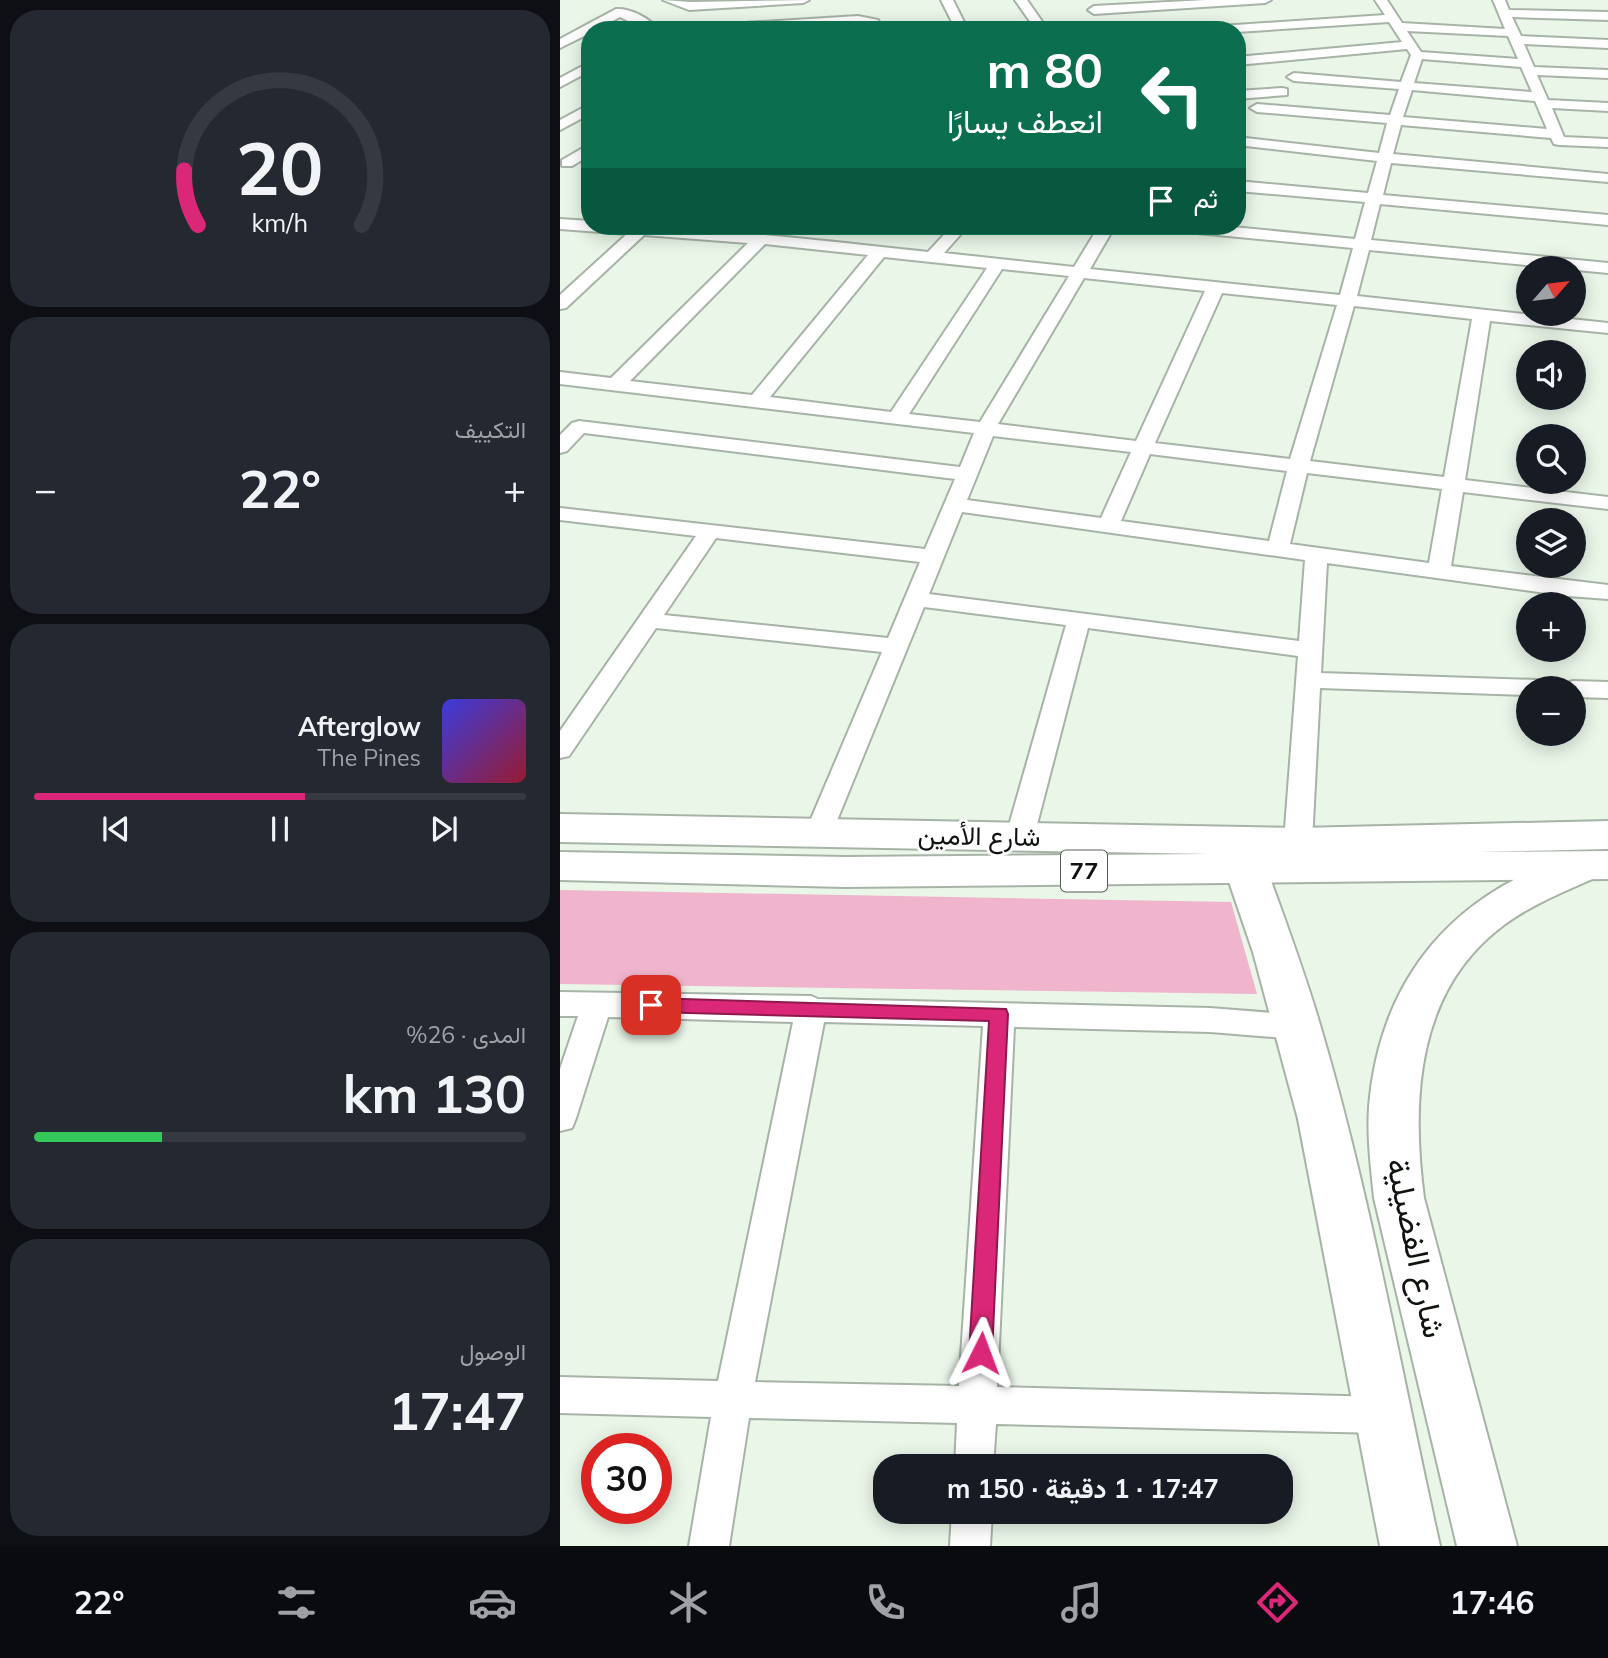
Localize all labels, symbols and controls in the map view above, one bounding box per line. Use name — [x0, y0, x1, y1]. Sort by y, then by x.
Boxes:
text: 80 m — [987, 39, 1103, 100]
icon: left — [1127, 49, 1218, 140]
text: انعطف يسارًا — [947, 101, 1103, 141]
text: 20 — [236, 122, 324, 213]
icon: arrive — [1142, 182, 1180, 220]
text: ثم — [1194, 182, 1218, 215]
text: km/h — [252, 206, 308, 237]
north arrow — [1516, 256, 1586, 326]
map controls — [1516, 256, 1586, 746]
button: sound — [1516, 340, 1586, 410]
text: التكييف — [455, 415, 526, 444]
button: search — [1516, 424, 1586, 494]
text: 22° — [239, 456, 321, 521]
text: − — [34, 465, 57, 513]
text: + — [503, 465, 526, 513]
button: layers — [1516, 508, 1586, 578]
button: + — [1516, 592, 1586, 662]
button: − — [1516, 676, 1586, 746]
text: Afterglow — [298, 710, 421, 743]
text: The Pines — [317, 743, 421, 772]
icon: previous — [97, 810, 135, 848]
icon: pause — [261, 810, 299, 848]
icon: next — [425, 810, 463, 848]
street label: شارع الأمين — [917, 818, 1041, 855]
road number: 77 — [1061, 850, 1107, 892]
pin — [621, 975, 681, 1035]
icon: arrive — [632, 986, 670, 1024]
text: المدى · 26% — [406, 1020, 526, 1049]
text: 130 km — [343, 1061, 526, 1126]
street label: شارع الفضيلية — [1375, 1154, 1456, 1342]
position arrow — [944, 1316, 1018, 1390]
text: الوصول — [460, 1337, 526, 1366]
text: 17:47 — [388, 1378, 526, 1443]
speed limit sign: 30 — [581, 1433, 672, 1524]
text: 17:47 · 1 دقيقة · 150 m — [947, 1472, 1219, 1505]
icon: filters — [272, 1578, 321, 1627]
icon: car — [468, 1578, 517, 1627]
icon: climate — [664, 1578, 713, 1627]
icon: phone — [861, 1578, 910, 1627]
icon: music — [1057, 1578, 1106, 1627]
icon: directions — [1253, 1578, 1302, 1627]
text: 22° — [74, 1582, 124, 1622]
text: 17:46 — [1450, 1582, 1534, 1622]

